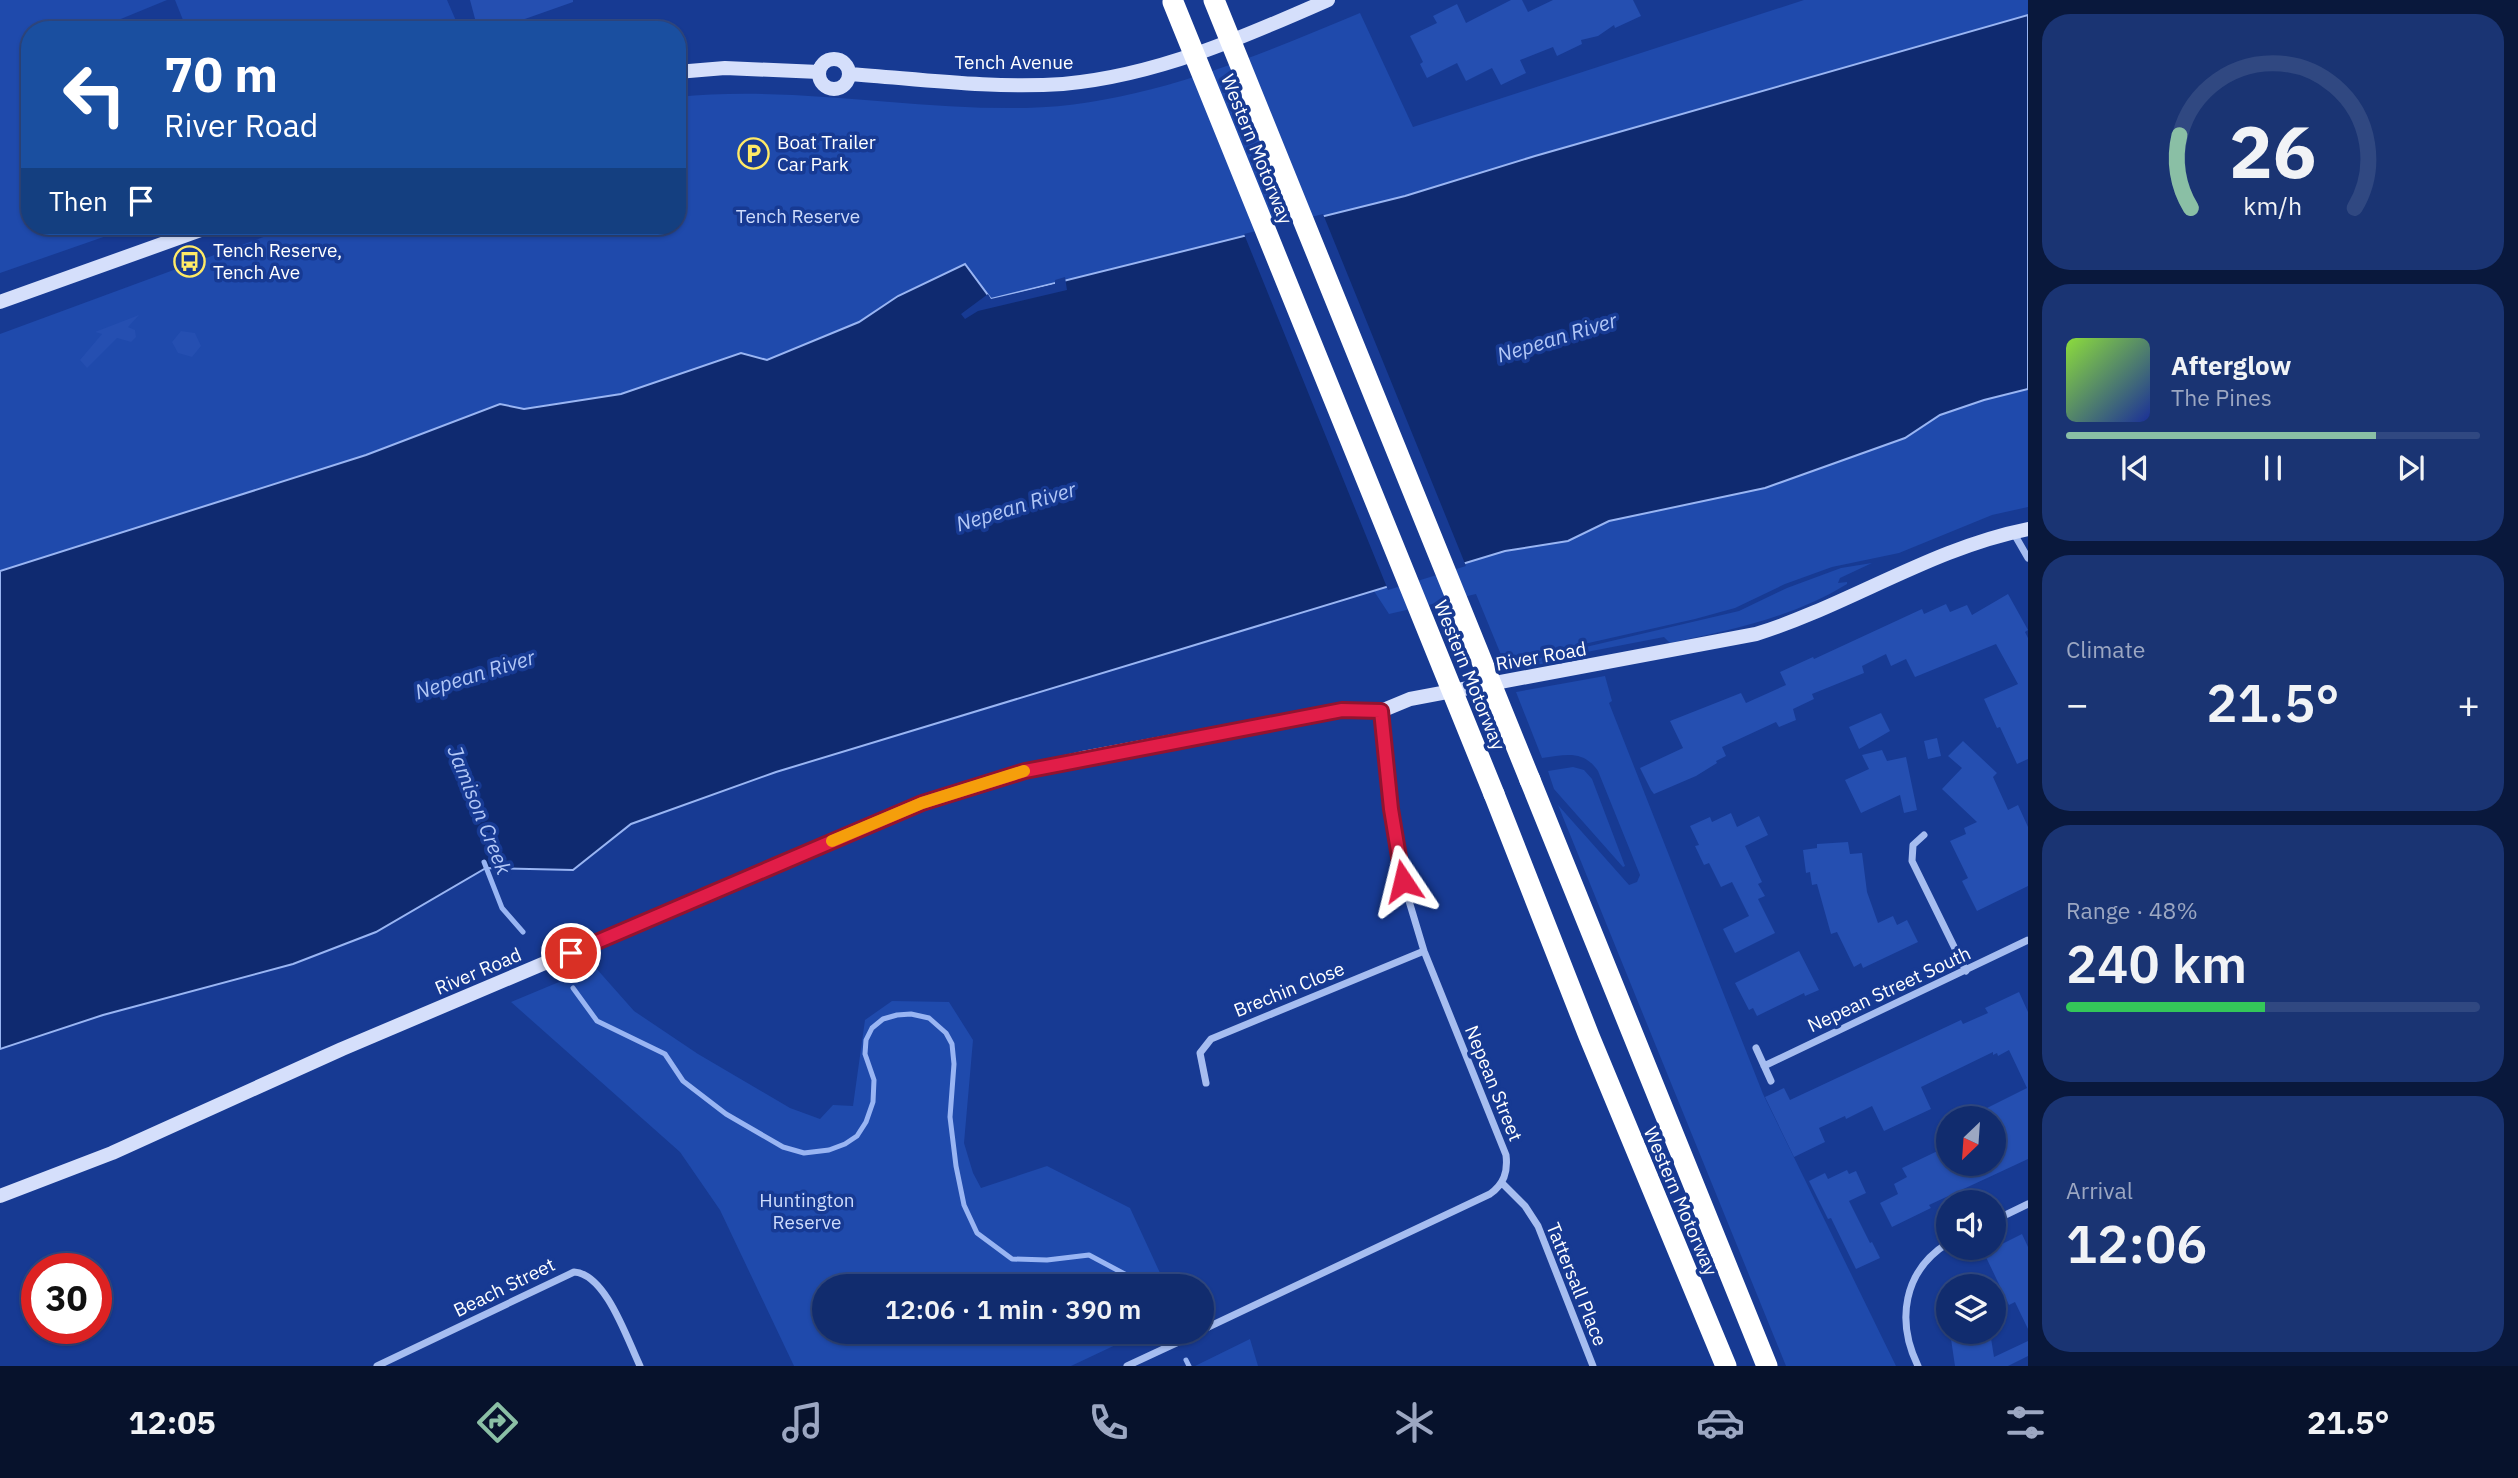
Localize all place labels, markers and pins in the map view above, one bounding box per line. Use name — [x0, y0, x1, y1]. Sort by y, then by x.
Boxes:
place label: Boat Trailer Car Park — [777, 130, 876, 176]
parking icon: Boat Trailer Car Park — [737, 136, 771, 170]
place label: Tench Reserve, Tench Ave — [213, 238, 342, 284]
bus stop icon: Tench Reserve, Tench Ave — [173, 244, 207, 278]
pin — [541, 923, 601, 983]

